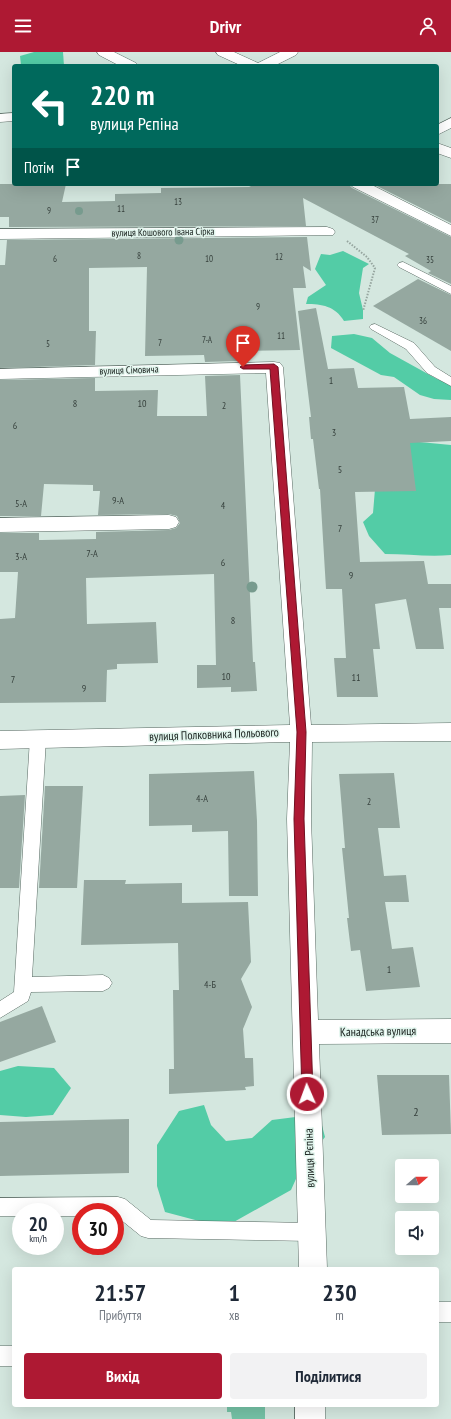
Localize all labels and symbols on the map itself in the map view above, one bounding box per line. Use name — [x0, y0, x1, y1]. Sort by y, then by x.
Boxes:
house number: 13 — [174, 196, 182, 207]
house number: 11 — [117, 203, 125, 214]
house number: 9 — [47, 205, 51, 216]
house number: 37 — [371, 214, 379, 225]
street label: вулиця Кошового Івана Сірка — [111, 225, 215, 239]
house number: 8 — [137, 250, 141, 261]
house number: 12 — [275, 251, 283, 262]
house number: 6 — [53, 253, 57, 264]
house number: 10 — [205, 253, 213, 264]
house number: 35 — [426, 254, 434, 265]
house number: 9 — [256, 301, 260, 312]
house number: 36 — [419, 315, 427, 326]
pin — [226, 326, 260, 367]
house number: 11 — [277, 330, 285, 341]
house number: 7-А — [202, 334, 213, 345]
house number: 7 — [158, 337, 162, 348]
house number: 5 — [46, 338, 50, 349]
street label: вулиця Сімовича — [99, 362, 159, 378]
house number: 1 — [329, 374, 333, 387]
house number: 8 — [73, 397, 77, 410]
house number: 10 — [138, 397, 147, 410]
house number: 2 — [222, 399, 226, 412]
house number: 6 — [13, 419, 18, 432]
house number: 3 — [332, 426, 336, 439]
house number: 5 — [338, 463, 342, 476]
house number: 9-А — [112, 494, 124, 507]
house number: 5-А — [15, 497, 27, 510]
house number: 4 — [221, 499, 226, 512]
house number: 7 — [338, 522, 342, 535]
house number: 7-А — [86, 547, 98, 560]
house number: 3-А — [15, 550, 27, 563]
house number: 6 — [221, 556, 226, 569]
house number: 9 — [349, 569, 353, 582]
house number: 8 — [231, 614, 235, 627]
house number: 10 — [222, 670, 231, 683]
house number: 11 — [352, 671, 361, 684]
house number: 7 — [11, 673, 15, 686]
house number: 9 — [82, 682, 86, 695]
street label: вулиця Полковника Польового — [149, 724, 279, 744]
house number: 4-А — [196, 792, 208, 805]
house number: 2 — [367, 795, 371, 808]
house number: 1 — [387, 963, 391, 976]
house number: 4-Б — [204, 978, 216, 991]
street label: Канадська вулиця — [340, 1023, 417, 1039]
position arrow — [286, 1073, 328, 1115]
house number: 2 — [413, 1104, 419, 1119]
street label: вулиця Рєпіна — [300, 1128, 318, 1188]
north arrow — [395, 1159, 439, 1203]
speed limit sign: 30 — [72, 1203, 124, 1255]

